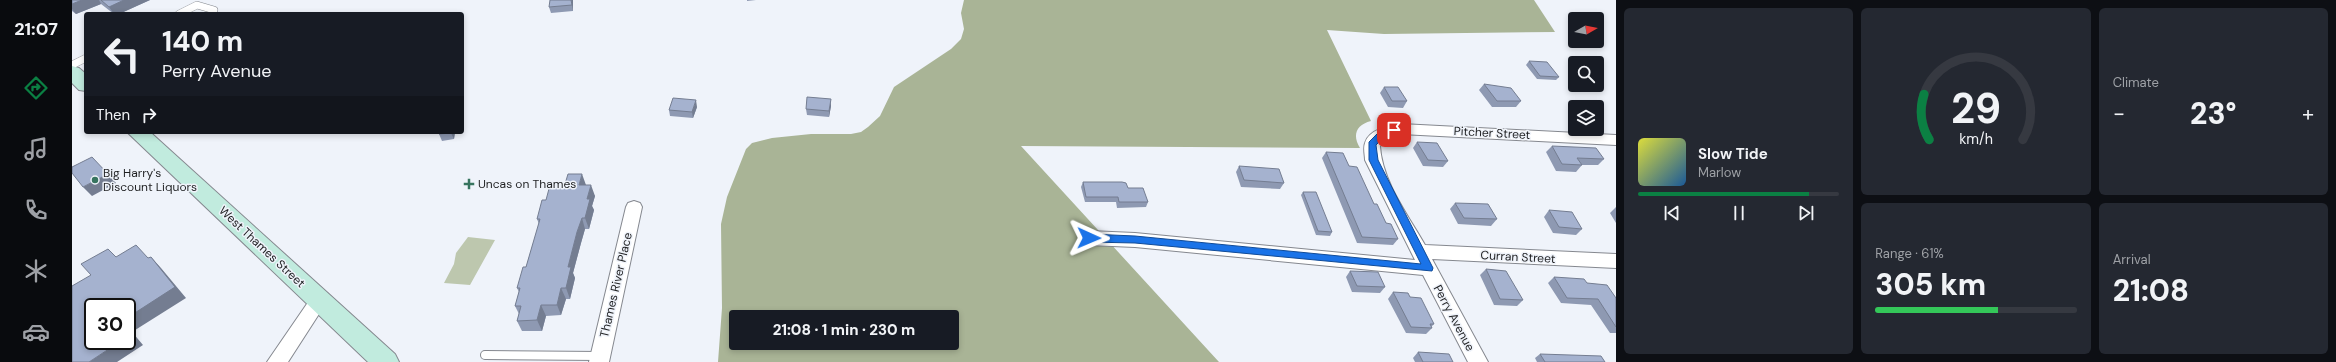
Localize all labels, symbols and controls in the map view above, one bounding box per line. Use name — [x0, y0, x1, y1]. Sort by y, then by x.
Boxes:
north arrow — [1568, 12, 1604, 48]
map controls — [1568, 12, 1604, 136]
text: 21:07 — [14, 17, 58, 41]
text: 140 m — [162, 23, 243, 60]
icon: left — [96, 28, 148, 80]
button: search — [1568, 56, 1604, 92]
text: Perry Avenue — [162, 59, 271, 83]
icon: directions — [22, 74, 50, 102]
text: Climate — [2113, 74, 2159, 91]
text: 29 — [1951, 81, 2001, 135]
text: 23° — [2190, 94, 2237, 133]
text: − — [2113, 99, 2125, 128]
text: + — [2302, 99, 2314, 128]
button: layers — [1568, 100, 1604, 136]
icon: right — [138, 104, 160, 126]
text: Then — [96, 105, 130, 125]
pin — [1377, 113, 1411, 147]
icon: arrive — [1383, 119, 1405, 141]
street label: Pitcher Street — [1453, 123, 1531, 143]
text: km/h — [1959, 129, 1993, 147]
icon: music — [22, 135, 50, 163]
text: Slow Tide — [1698, 144, 1768, 164]
text: Marlow — [1698, 164, 1741, 181]
place label: Big Harry's Discount Liquors — [103, 165, 197, 195]
marker: Big Harry's Discount Liquors — [90, 175, 100, 185]
place label: Uncas on Thames — [478, 176, 576, 192]
marker: Uncas on Thames — [463, 178, 475, 190]
icon: phone — [22, 196, 50, 224]
icon: previous — [1661, 202, 1683, 224]
icon: pause — [1728, 202, 1750, 224]
icon: next — [1795, 202, 1817, 224]
street label: West Thames Street — [215, 203, 309, 291]
position arrow — [1068, 217, 1110, 259]
street label: Thames River Place — [596, 231, 636, 339]
text: Range · 61% — [1875, 245, 1944, 262]
street label: Curran Street — [1480, 247, 1556, 267]
text: Arrival — [2113, 251, 2151, 268]
icon: climate — [22, 257, 50, 285]
text: 305 km — [1875, 265, 1986, 304]
text: 21:08 — [2113, 271, 2189, 310]
street label: Perry Avenue — [1430, 282, 1478, 354]
speed limit sign: 30 — [84, 298, 136, 350]
icon: car — [22, 318, 50, 346]
text: 21:08 · 1 min · 230 m — [773, 320, 915, 340]

